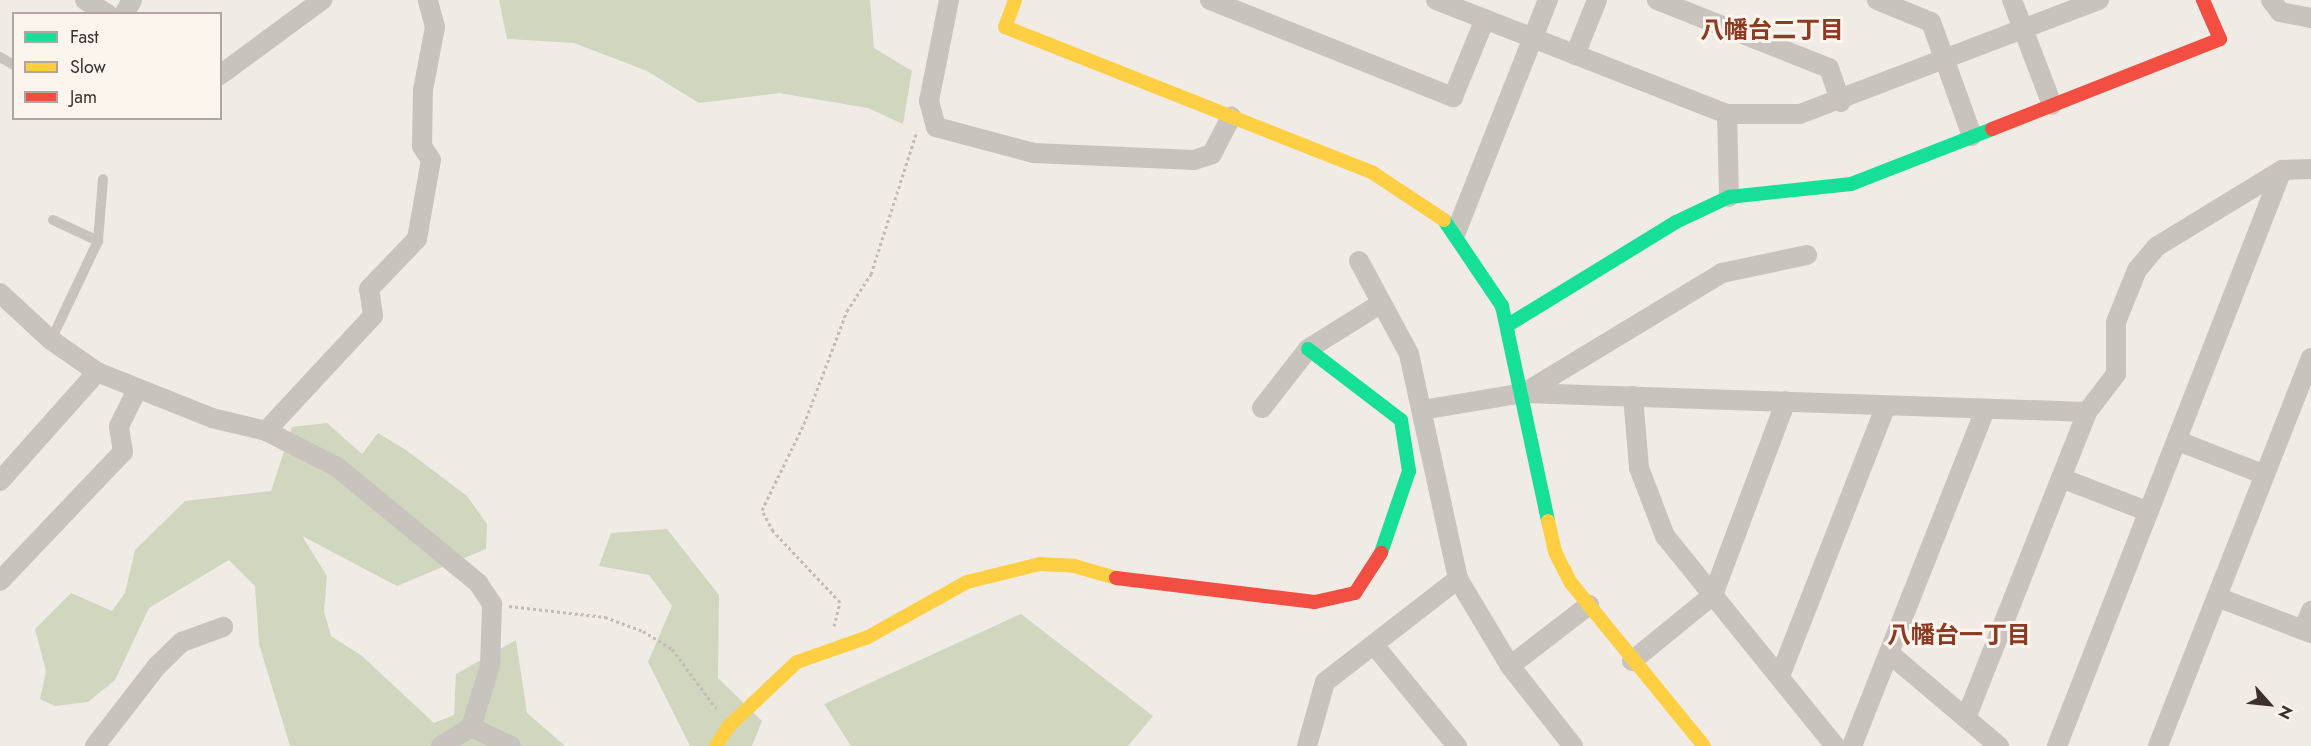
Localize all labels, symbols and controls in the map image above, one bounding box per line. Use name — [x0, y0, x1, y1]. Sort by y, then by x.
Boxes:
legend — [12, 12, 222, 120]
district label: 八幡台二丁目 — [1700, 16, 1844, 44]
text: Fast — [70, 24, 99, 50]
text: Slow — [70, 54, 106, 80]
text: Jam — [70, 84, 97, 110]
district label: 八幡台一丁目 — [1887, 621, 2031, 649]
north arrow — [2239, 674, 2299, 734]
text: N — [2272, 702, 2299, 723]

